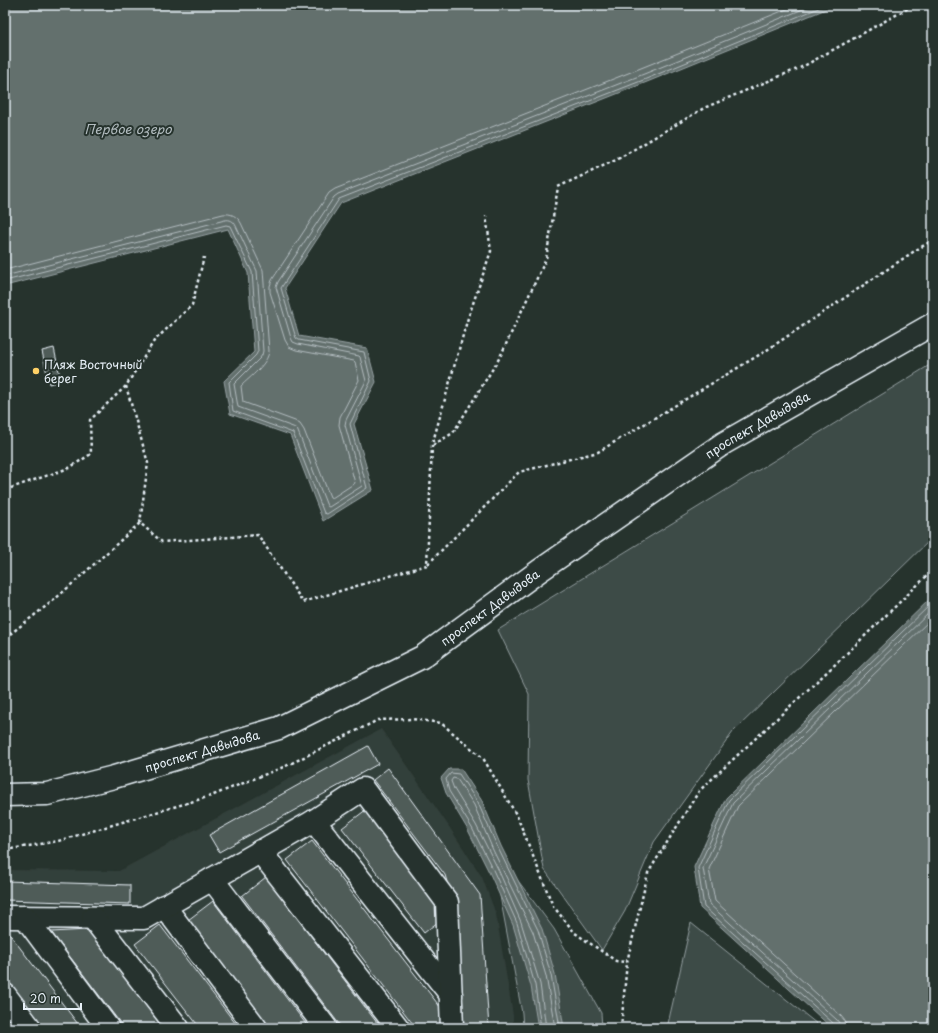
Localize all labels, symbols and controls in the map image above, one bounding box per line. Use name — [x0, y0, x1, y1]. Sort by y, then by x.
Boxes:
water label: Первое озеро — [84, 119, 172, 138]
place label: Пляж Восточный берег — [44, 355, 143, 387]
marker: Пляж Восточный берег — [31, 366, 41, 376]
street label: проспект Давыдова — [701, 387, 814, 463]
street label: проспект Давыдова — [437, 564, 543, 650]
street label: проспект Давыдова — [143, 725, 262, 776]
scale bar — [24, 985, 81, 1011]
text: 20 m — [30, 989, 61, 1007]

